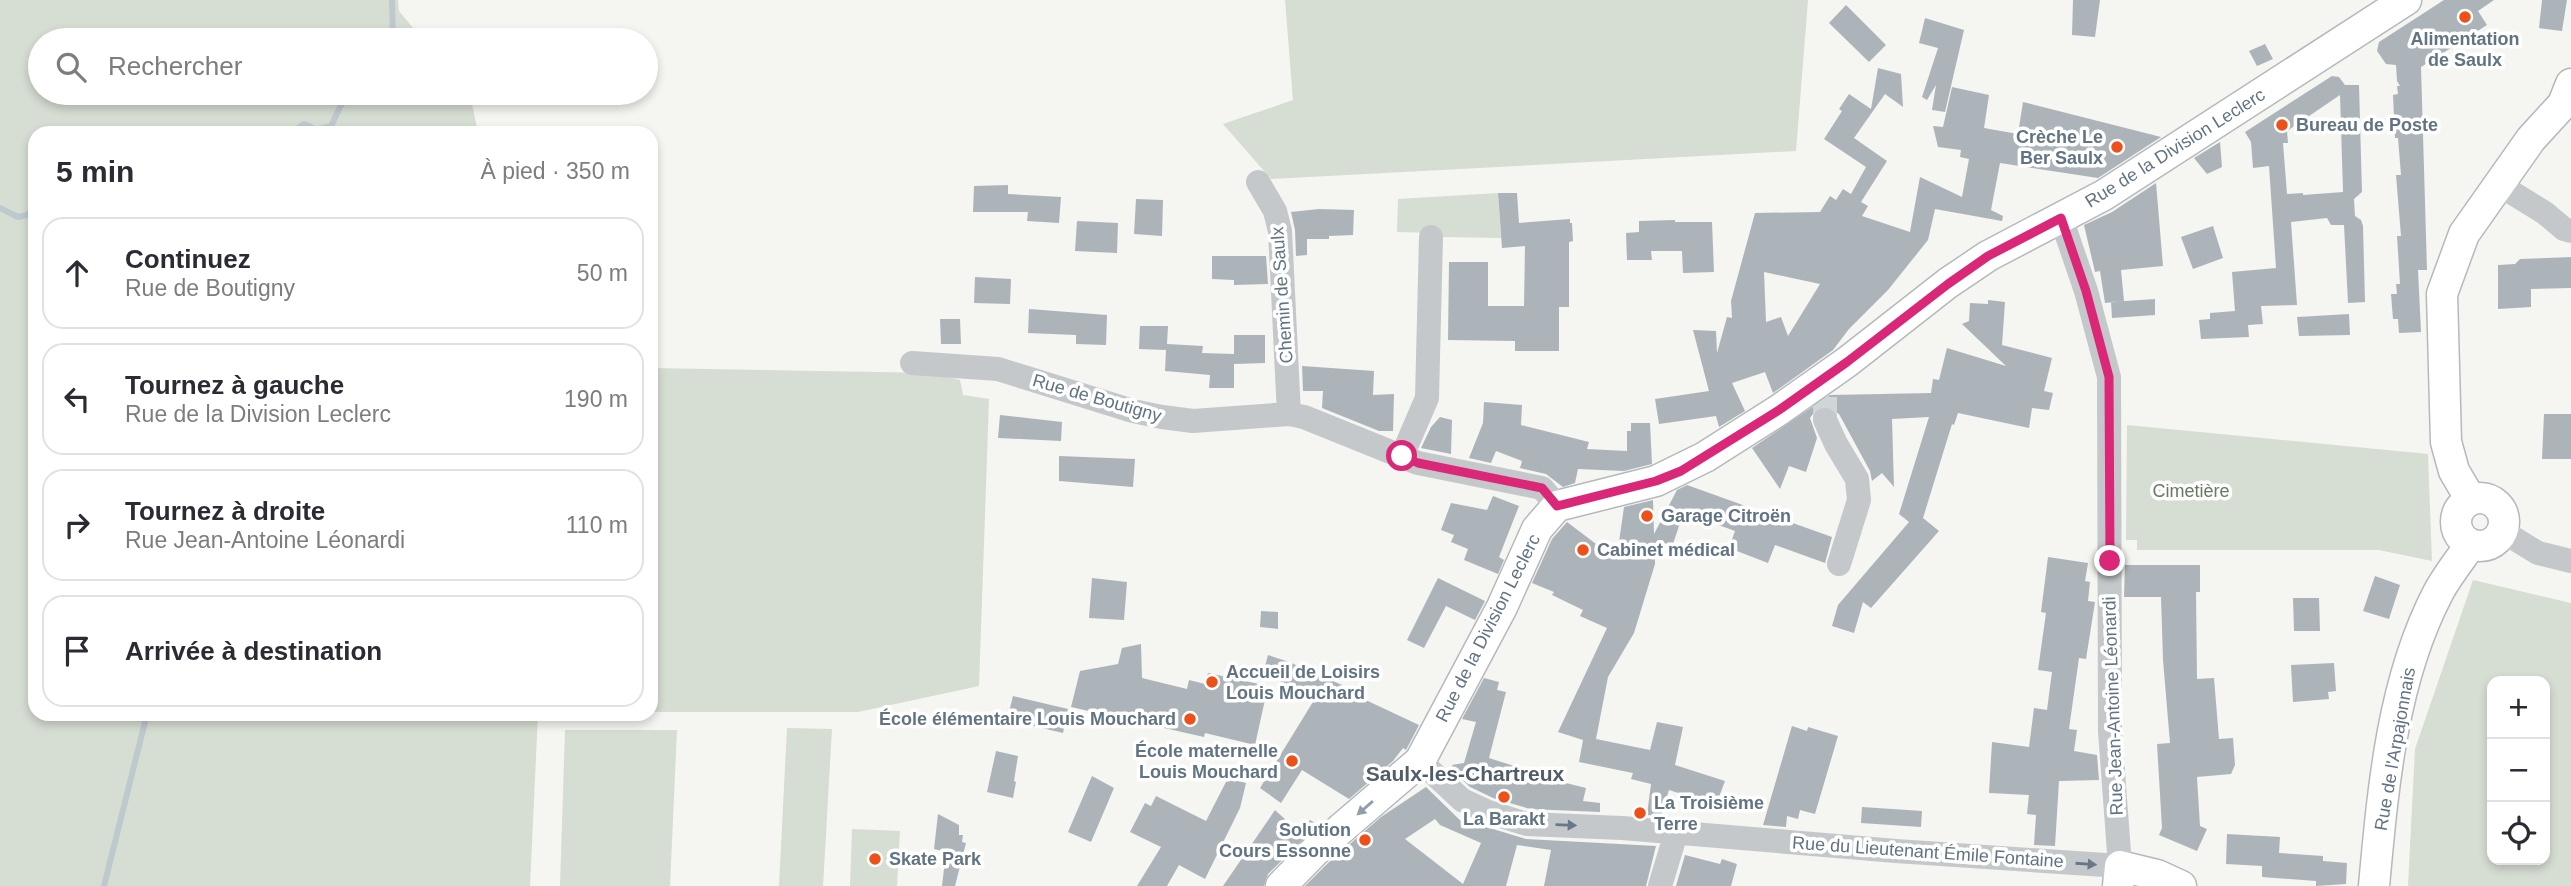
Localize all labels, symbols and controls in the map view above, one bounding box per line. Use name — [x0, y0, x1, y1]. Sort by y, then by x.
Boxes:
marker: Alimentation de Saulx — [2457, 9, 2473, 25]
search box — [28, 28, 658, 105]
place label: Alimentation de Saulx — [2410, 29, 2520, 70]
icon: search — [52, 48, 90, 86]
text: Rechercher — [108, 51, 242, 81]
street label: Rue de la Division Leclerc — [2081, 84, 2269, 212]
place label: Bureau de Poste — [2296, 115, 2438, 135]
marker: Bureau de Poste — [2274, 117, 2290, 133]
place label: Crèche Le Ber Saulx — [2016, 127, 2103, 168]
marker: Crèche Le Ber Saulx — [2109, 139, 2125, 155]
text: 5 min — [56, 155, 134, 188]
text: À pied · 350 m — [480, 158, 630, 184]
street label: Chemin de Saulx — [1267, 226, 1297, 364]
text: Continuez — [125, 244, 251, 274]
icon: ahead — [58, 254, 96, 292]
text: 50 m — [577, 260, 628, 286]
text: Rue de Boutigny — [125, 275, 295, 301]
text: Tournez à gauche — [125, 370, 344, 400]
street label: Rue de Boutigny — [1030, 370, 1164, 426]
icon: left — [58, 380, 96, 418]
text: 190 m — [564, 386, 628, 412]
text: Rue de la Division Leclerc — [125, 401, 391, 427]
route start — [1386, 440, 1417, 471]
park label: Cimetière — [2152, 481, 2230, 501]
text: Tournez à droite — [125, 496, 325, 526]
icon: right — [58, 506, 96, 544]
place label: Garage Citroën — [1661, 506, 1791, 526]
marker: Garage Citroën — [1639, 508, 1655, 524]
text: 110 m — [566, 512, 628, 538]
text: Rue Jean-Antoine Léonardi — [125, 527, 405, 553]
street label: Rue de la Division Leclerc — [1432, 531, 1544, 725]
place label: Cabinet médical — [1597, 540, 1735, 560]
marker: Cabinet médical — [1575, 542, 1591, 558]
route end — [2094, 545, 2125, 576]
street label: Rue Jean-Antoine Léonardi — [2099, 596, 2127, 816]
icon: arrive — [58, 632, 96, 670]
text: Arrivée à destination — [125, 636, 382, 666]
place label: Accueil de Loisirs Louis Mouchard — [1226, 662, 1380, 703]
street label: Rue de l'Arpajonnais — [2371, 666, 2419, 832]
marker: Accueil de Loisirs Louis Mouchard — [1204, 674, 1220, 690]
map controls — [2487, 676, 2550, 865]
button: + — [2487, 676, 2550, 739]
place label: École élémentaire Louis Mouchard — [879, 708, 1176, 729]
marker: École élémentaire Louis Mouchard — [1182, 711, 1198, 727]
button: − — [2487, 739, 2550, 802]
place label: École maternelle Louis Mouchard — [1135, 740, 1278, 782]
marker: École maternelle Louis Mouchard — [1284, 753, 1300, 769]
district label: Saulx-les-Chartreux — [1366, 762, 1565, 785]
marker: La Barakt — [1496, 789, 1512, 805]
place label: La Troisième Terre — [1654, 793, 1764, 834]
one-way arrow — [1356, 800, 1374, 816]
button: locate — [2487, 802, 2550, 865]
marker: La Troisième Terre — [1632, 805, 1648, 821]
place label: La Barakt — [1463, 809, 1545, 829]
place label: Solution Cours Essonne — [1219, 820, 1351, 861]
one-way arrow — [1555, 820, 1577, 831]
marker: Solution Cours Essonne — [1357, 832, 1373, 848]
street label: Rue du Lieutenant Émile Fontaine — [1792, 833, 2064, 871]
place label: Skate Park — [889, 849, 982, 869]
marker: Skate Park — [867, 851, 883, 867]
one-way arrow — [2075, 858, 2097, 869]

